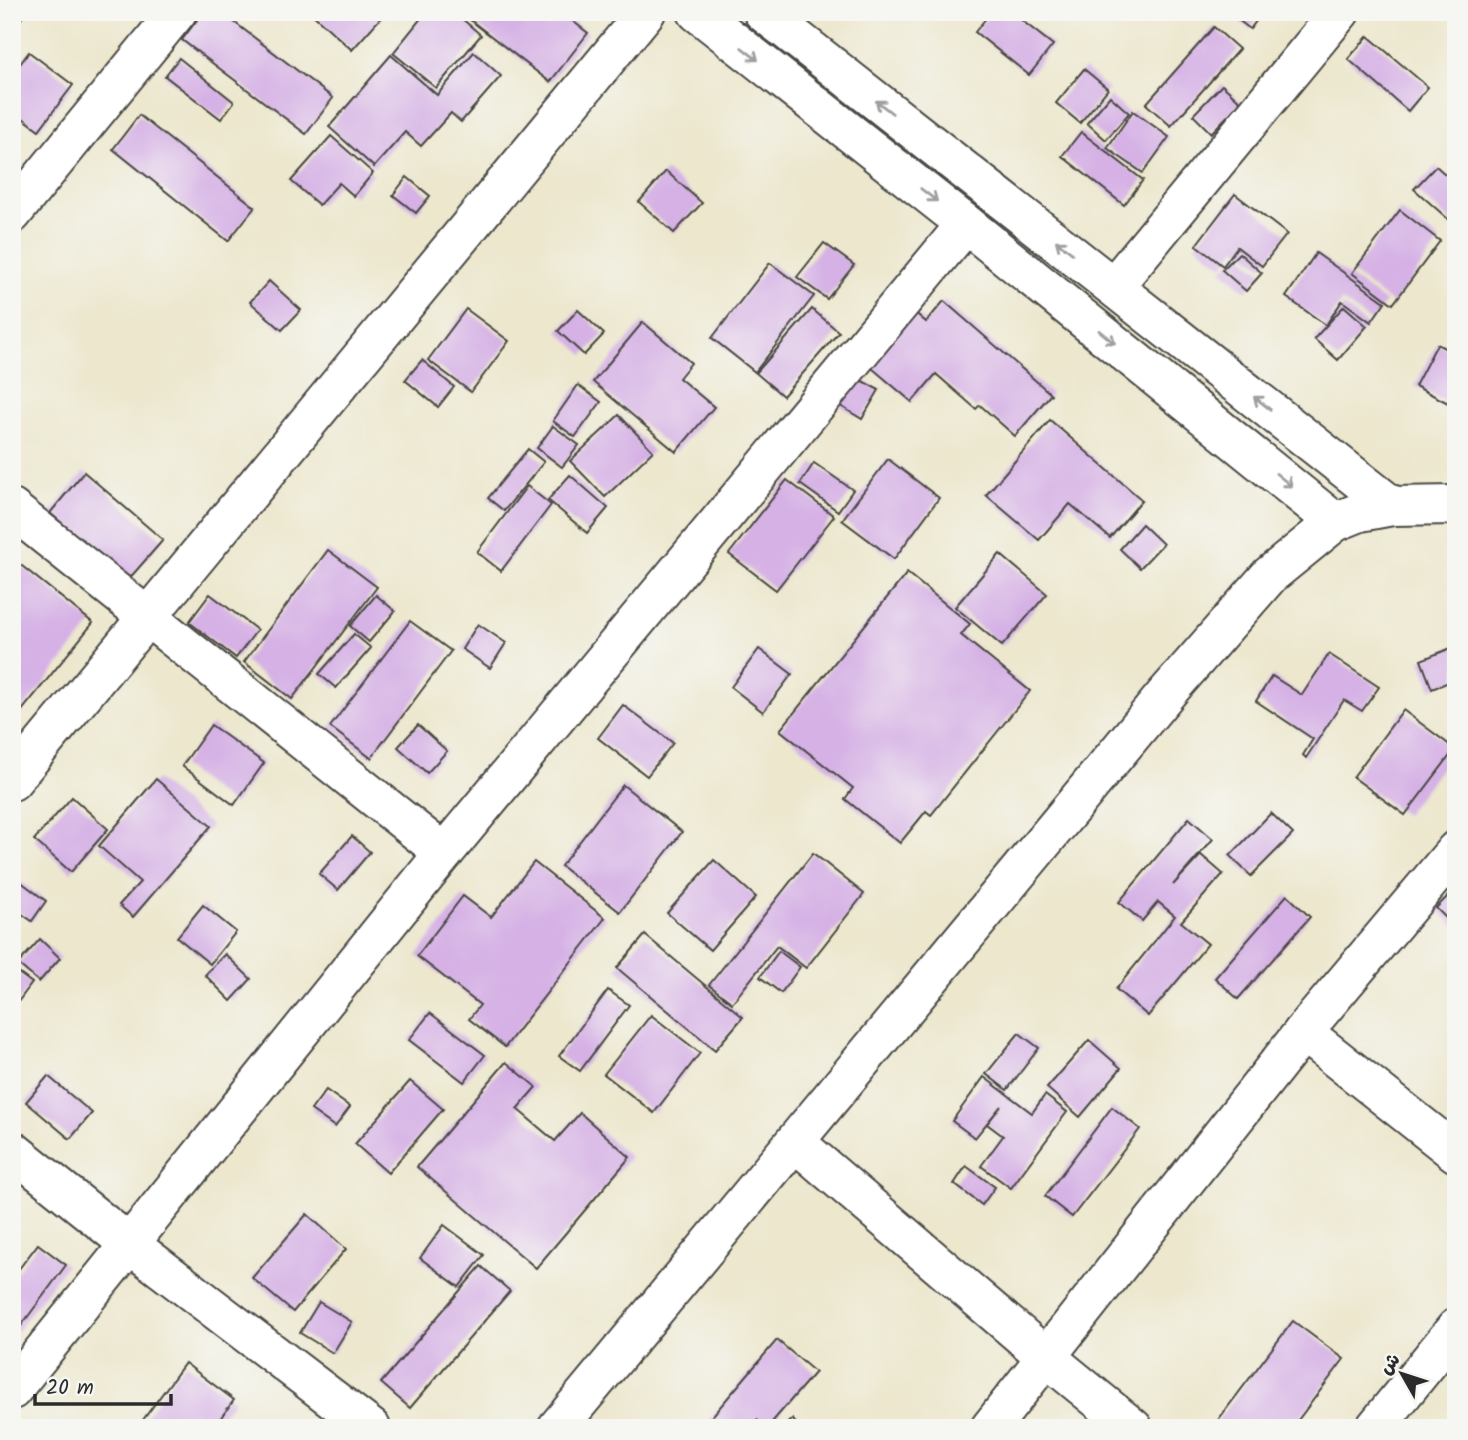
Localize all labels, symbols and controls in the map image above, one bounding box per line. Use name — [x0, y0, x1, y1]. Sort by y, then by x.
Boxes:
one-way arrow — [741, 47, 759, 62]
one-way arrow — [876, 100, 894, 115]
one-way arrow — [920, 187, 938, 202]
one-way arrow — [1055, 240, 1073, 255]
one-way arrow — [1098, 329, 1116, 345]
one-way arrow — [1253, 395, 1272, 410]
one-way arrow — [1274, 473, 1292, 488]
north arrow — [1366, 1338, 1436, 1408]
text: ش — [1372, 1347, 1409, 1382]
scale bar — [35, 1363, 172, 1407]
text: 20 m — [46, 1372, 94, 1405]

